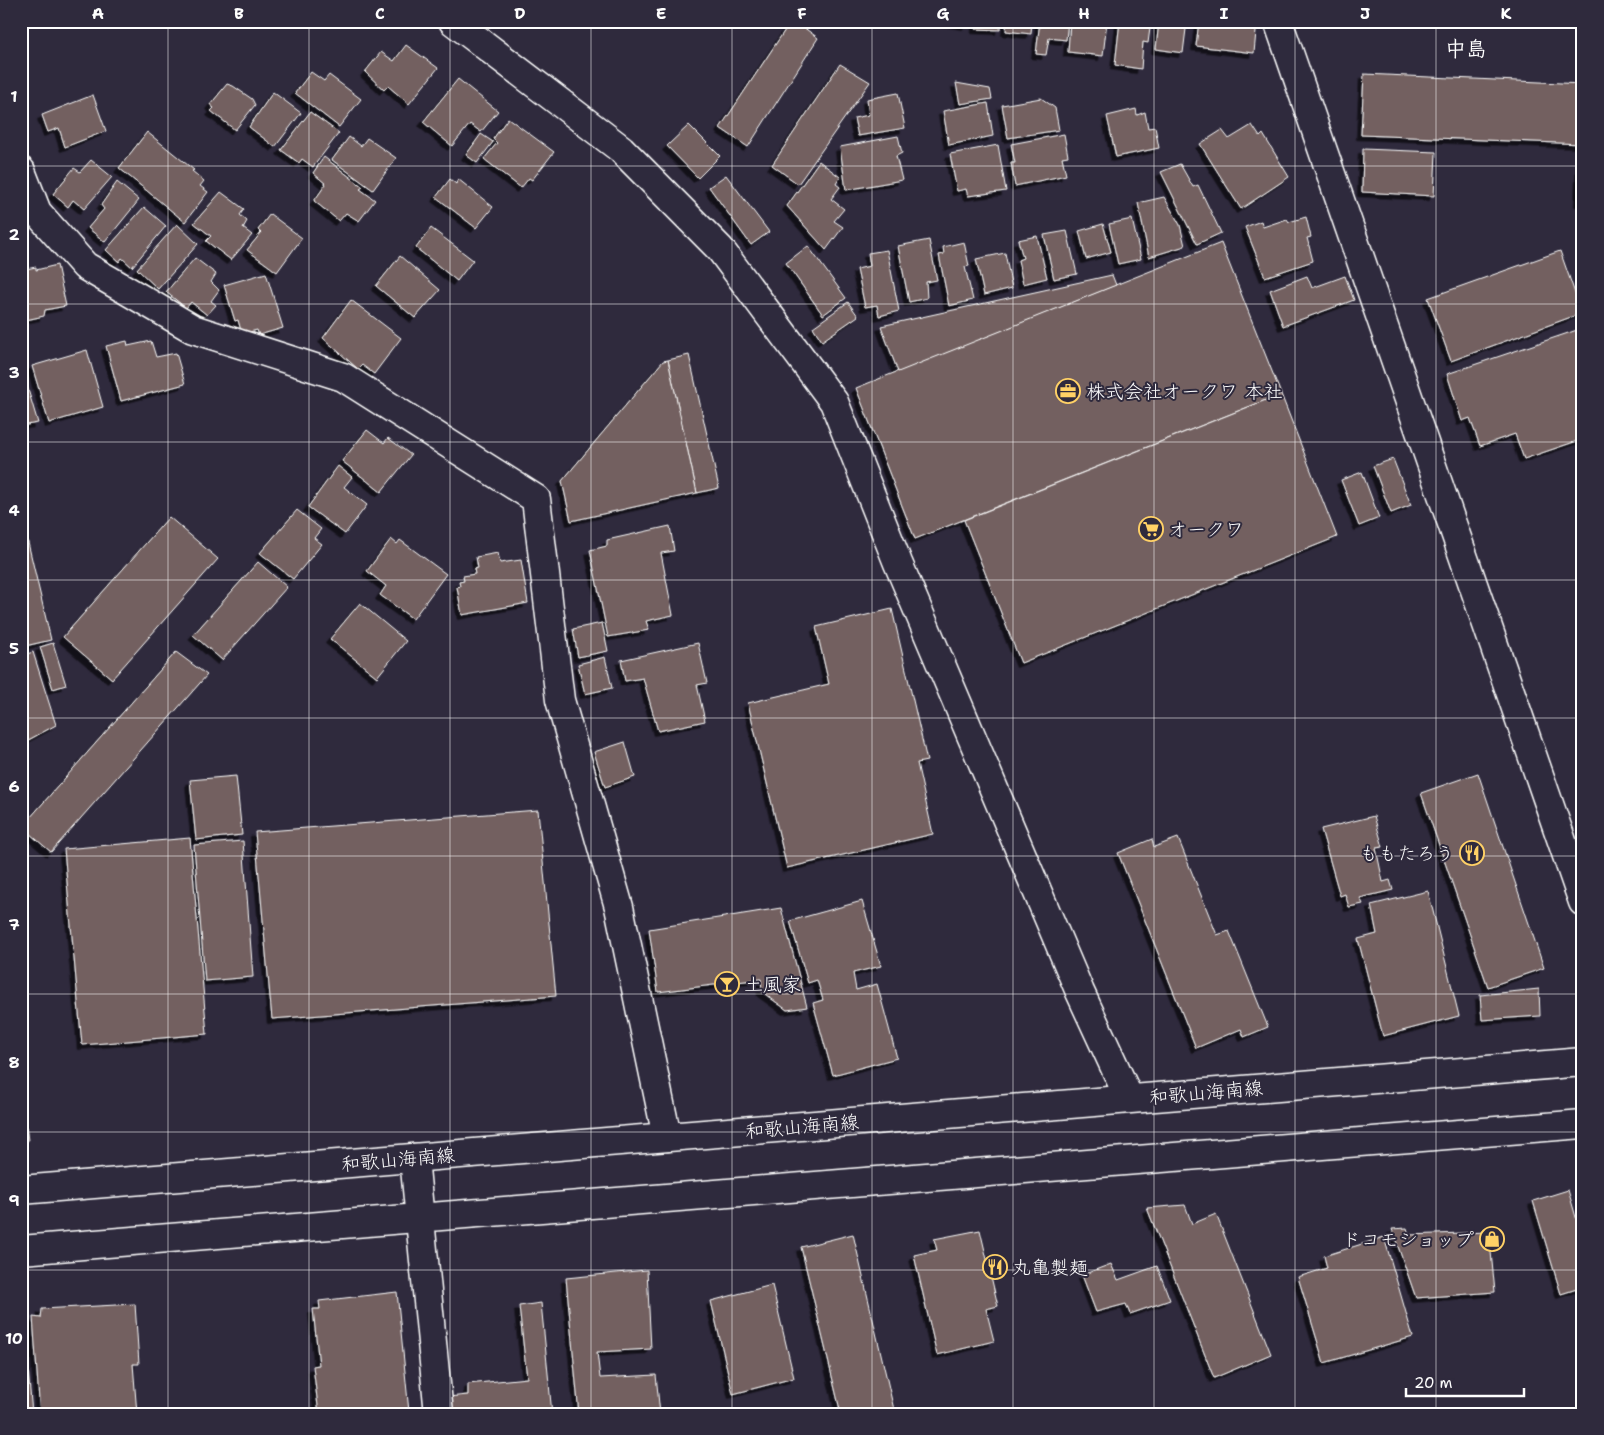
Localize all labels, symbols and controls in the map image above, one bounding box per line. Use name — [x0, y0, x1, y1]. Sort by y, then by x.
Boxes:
text: A — [92, 3, 104, 24]
text: B — [234, 3, 244, 24]
text: C — [375, 3, 385, 24]
text: D — [514, 3, 526, 24]
text: E — [656, 3, 666, 24]
text: F — [797, 3, 807, 24]
text: G — [937, 3, 950, 24]
text: H — [1078, 3, 1090, 24]
text: I — [1220, 3, 1229, 24]
text: J — [1360, 3, 1370, 24]
text: K — [1501, 3, 1512, 24]
district label: 中島 — [1445, 35, 1487, 63]
text: 1 — [10, 86, 18, 107]
text: 2 — [8, 224, 20, 245]
text: 3 — [8, 362, 20, 383]
office icon: 株式会社オークワ 本社 — [1055, 378, 1081, 404]
place label: 株式会社オークワ 本社 — [1086, 379, 1282, 404]
text: 4 — [8, 500, 20, 521]
supermarket icon: オークワ — [1138, 516, 1164, 542]
place label: オークワ — [1168, 517, 1244, 542]
text: 5 — [9, 638, 19, 659]
text: 6 — [8, 776, 20, 797]
restaurant icon: ももたろう — [1459, 840, 1485, 866]
place label: ももたろう — [1359, 841, 1454, 866]
text: 7 — [8, 914, 20, 935]
bar icon: 土風家 — [714, 971, 740, 997]
place label: 土風家 — [744, 972, 801, 997]
text: 8 — [8, 1052, 20, 1073]
street label: 和歌山海南線 — [1148, 1075, 1264, 1110]
street label: 和歌山海南線 — [744, 1109, 860, 1144]
street label: 和歌山海南線 — [340, 1142, 456, 1177]
text: 9 — [8, 1190, 20, 1211]
shop icon: ドコモショップ — [1479, 1226, 1505, 1252]
place label: ドコモショップ — [1342, 1227, 1474, 1252]
restaurant icon: 丸亀製麺 — [982, 1254, 1008, 1280]
place label: 丸亀製麺 — [1012, 1255, 1088, 1280]
text: 10 — [5, 1328, 23, 1349]
scale bar — [1406, 1365, 1524, 1397]
text: 20 m — [1414, 1373, 1453, 1393]

